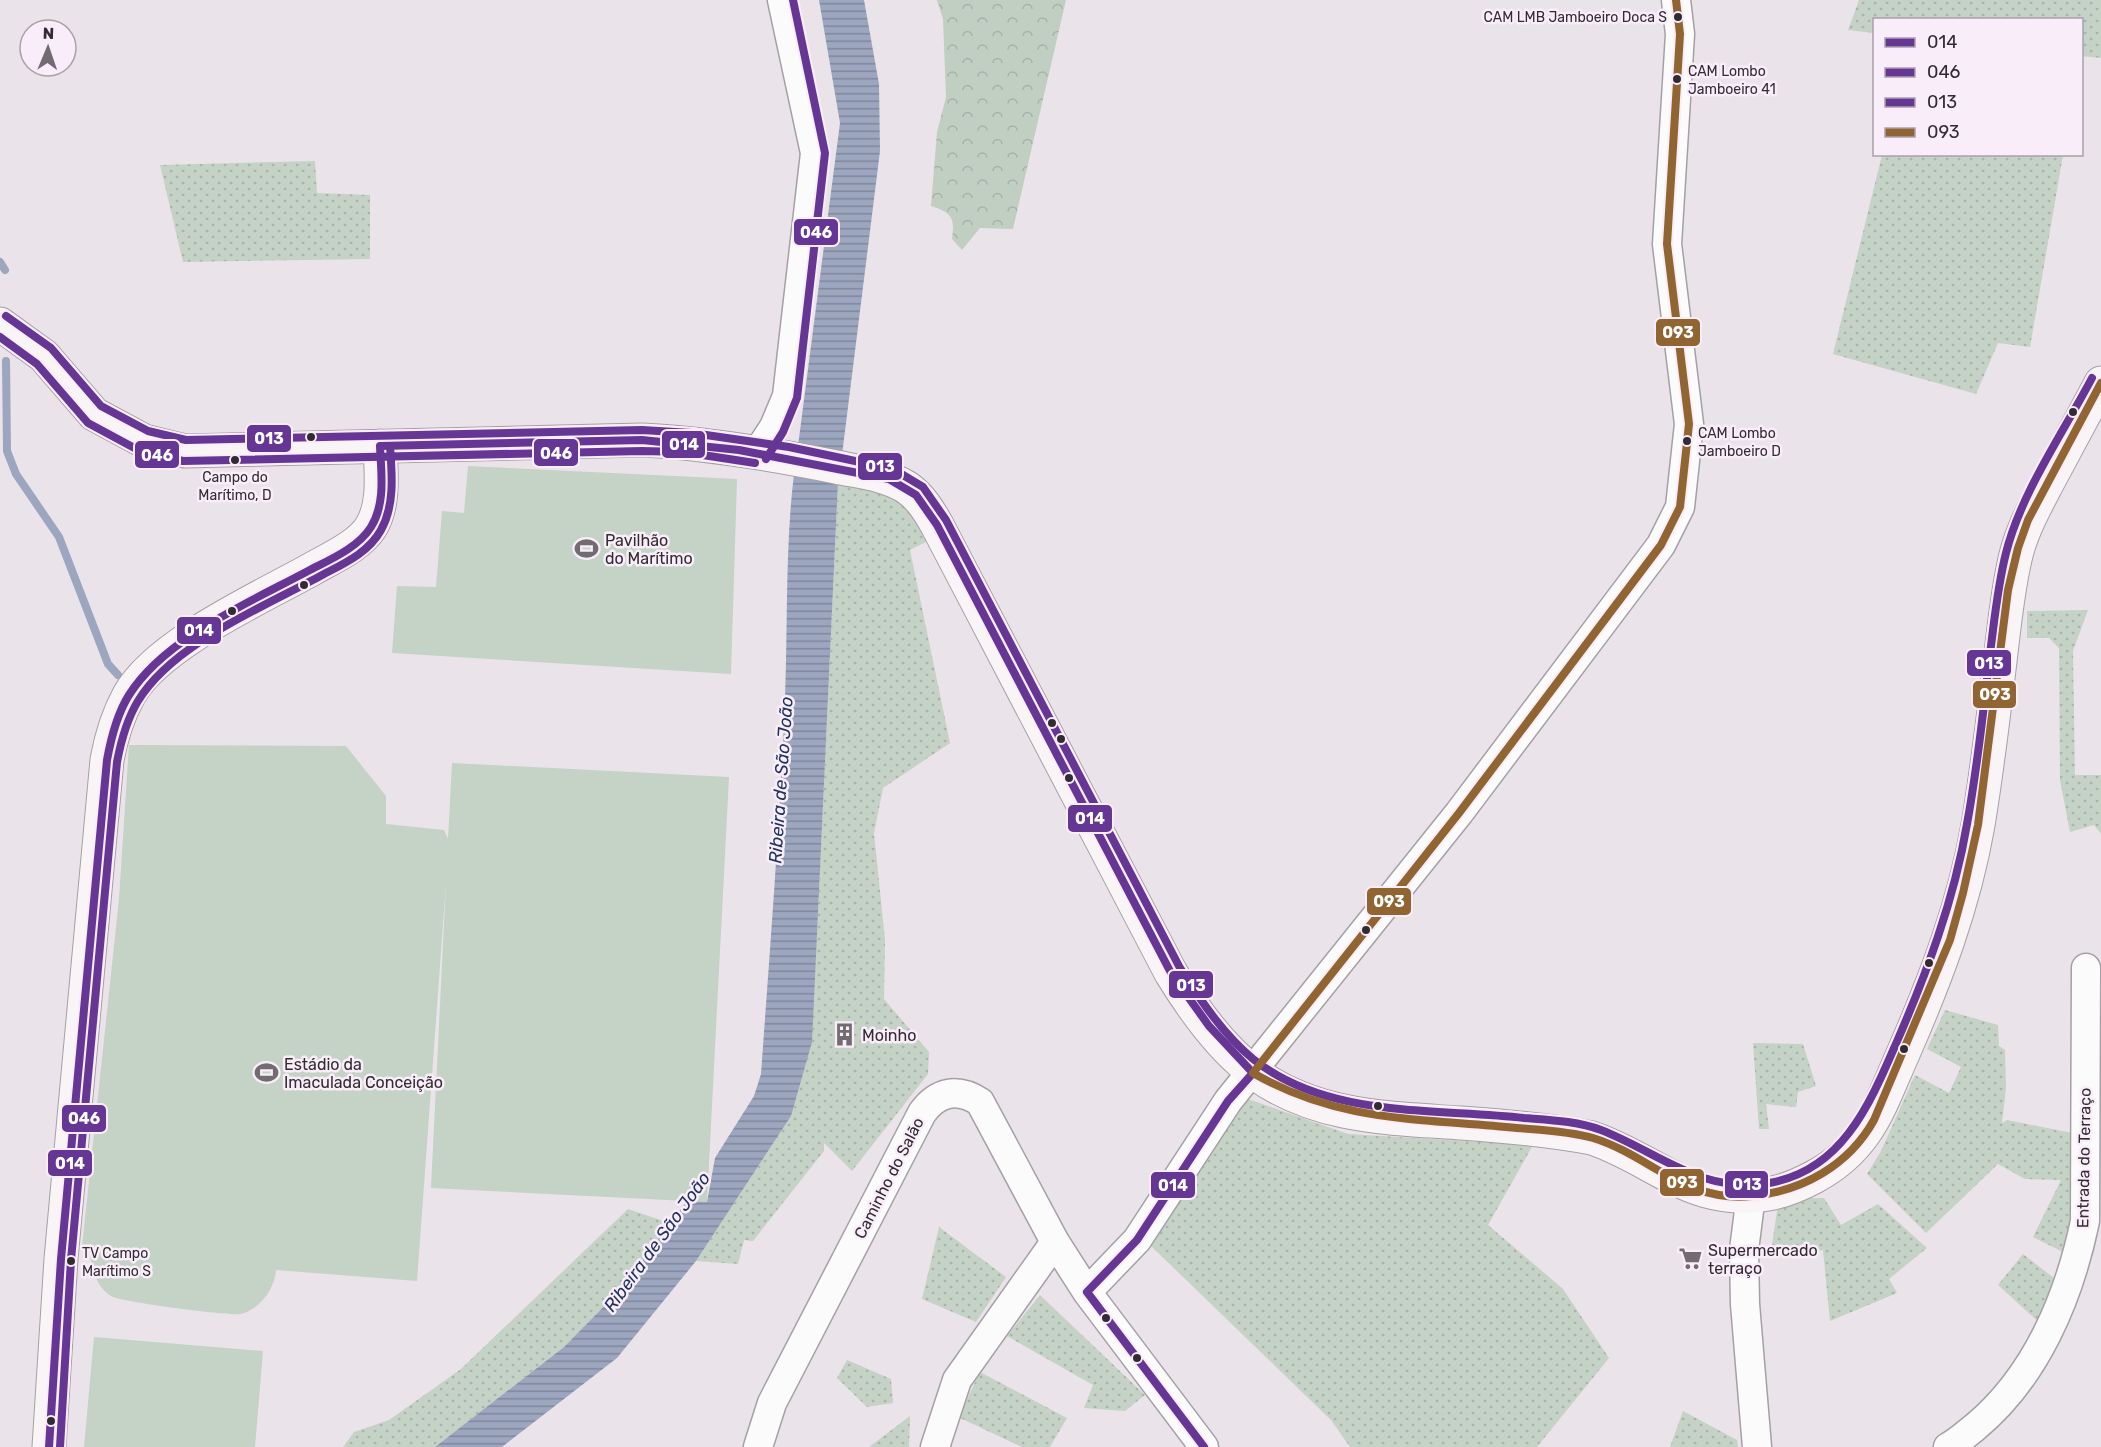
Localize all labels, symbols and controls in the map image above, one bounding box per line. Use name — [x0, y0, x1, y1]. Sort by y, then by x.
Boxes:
place label: CAM LMB Jamboeiro Doca S — [1484, 9, 1667, 26]
marker: CAM LMB Jamboeiro Doca S — [1672, 11, 1684, 23]
north arrow — [18, 18, 78, 78]
legend — [1873, 18, 2083, 156]
text: N — [42, 24, 55, 43]
text: 014 — [1927, 31, 1957, 53]
text: 046 — [1927, 61, 1961, 83]
place label: CAM Lombo Jamboeiro 41 — [1688, 63, 1776, 98]
marker: CAM Lombo Jamboeiro 41 — [1671, 73, 1683, 85]
text: 013 — [1927, 91, 1957, 113]
text: 093 — [1927, 121, 1960, 143]
line badge: 046 — [793, 218, 839, 246]
text: 046 — [800, 223, 832, 242]
line badge: 093 — [1655, 318, 1701, 347]
text: 093 — [1662, 323, 1694, 342]
unlabelled marker — [2067, 406, 2079, 418]
line badge: 013 — [246, 424, 292, 453]
place label: CAM Lombo Jamboeiro D — [1698, 425, 1781, 460]
text: 013 — [254, 429, 284, 448]
line badge: 014 — [661, 430, 706, 459]
unlabelled marker — [305, 431, 317, 443]
text: 014 — [669, 435, 699, 454]
marker: CAM Lombo Jamboeiro D — [1681, 435, 1693, 447]
line badge: 046 — [533, 438, 579, 467]
line badge: 046 — [134, 440, 180, 469]
text: 046 — [540, 444, 572, 463]
text: 046 — [141, 446, 173, 465]
line badge: 013 — [857, 452, 903, 481]
marker: Campo do Marítimo, D — [229, 454, 241, 466]
text: 013 — [865, 457, 895, 476]
place label: Campo do Marítimo, D — [198, 469, 272, 504]
place label: Pavilhão do Marítimo — [605, 531, 693, 568]
sports icon: Pavilhão do Marítimo — [574, 536, 600, 562]
unlabelled marker — [298, 579, 310, 591]
unlabelled marker — [226, 605, 238, 617]
line badge: 014 — [176, 616, 222, 645]
text: 014 — [184, 621, 214, 640]
line badge: 013 — [1966, 649, 2012, 677]
text: 013 — [1974, 654, 2004, 673]
line badge: 093 — [1972, 680, 2017, 709]
text: 093 — [1979, 685, 2011, 704]
water label: Ribeira de São João — [764, 696, 798, 864]
unlabelled marker — [1046, 717, 1058, 729]
unlabelled marker — [1055, 733, 1067, 745]
unlabelled marker — [1063, 772, 1075, 784]
line badge: 014 — [1067, 804, 1113, 833]
text: 014 — [1075, 809, 1105, 828]
line badge: 093 — [1366, 887, 1412, 916]
text: 093 — [1373, 892, 1405, 911]
unlabelled marker — [1360, 924, 1372, 936]
unlabelled marker — [1923, 957, 1935, 969]
line badge: 013 — [1168, 970, 1214, 999]
text: 013 — [1176, 976, 1206, 995]
building icon: Moinho — [831, 1022, 857, 1048]
place label: Moinho — [862, 1026, 916, 1045]
unlabelled marker — [1898, 1043, 1910, 1055]
place label: Estádio da Imaculada Conceição — [284, 1055, 443, 1092]
sports icon: Estádio da Imaculada Conceição — [253, 1060, 279, 1086]
street label: Entrada do Terraço — [2073, 1088, 2095, 1228]
unlabelled marker — [1372, 1100, 1384, 1112]
line badge: 046 — [61, 1104, 107, 1133]
text: 046 — [68, 1109, 100, 1128]
street label: Caminho do Salão — [850, 1114, 928, 1242]
line badge: 014 — [47, 1149, 93, 1177]
text: 014 — [55, 1154, 85, 1173]
water label: Ribeira de São João — [599, 1168, 715, 1316]
line badge: 093 — [1659, 1168, 1705, 1197]
line badge: 013 — [1724, 1170, 1769, 1199]
line badge: 014 — [1150, 1171, 1196, 1199]
text: 093 — [1666, 1173, 1698, 1192]
text: 013 — [1732, 1175, 1762, 1194]
text: 014 — [1158, 1176, 1188, 1195]
place label: Supermercado terraço — [1708, 1241, 1818, 1278]
place label: TV Campo Marítimo S — [82, 1245, 151, 1280]
supermarket icon: Supermercado terraço — [1677, 1246, 1703, 1272]
marker: TV Campo Marítimo S — [65, 1255, 77, 1267]
unlabelled marker — [1100, 1312, 1112, 1324]
unlabelled marker — [1131, 1352, 1143, 1364]
unlabelled marker — [45, 1415, 57, 1427]

